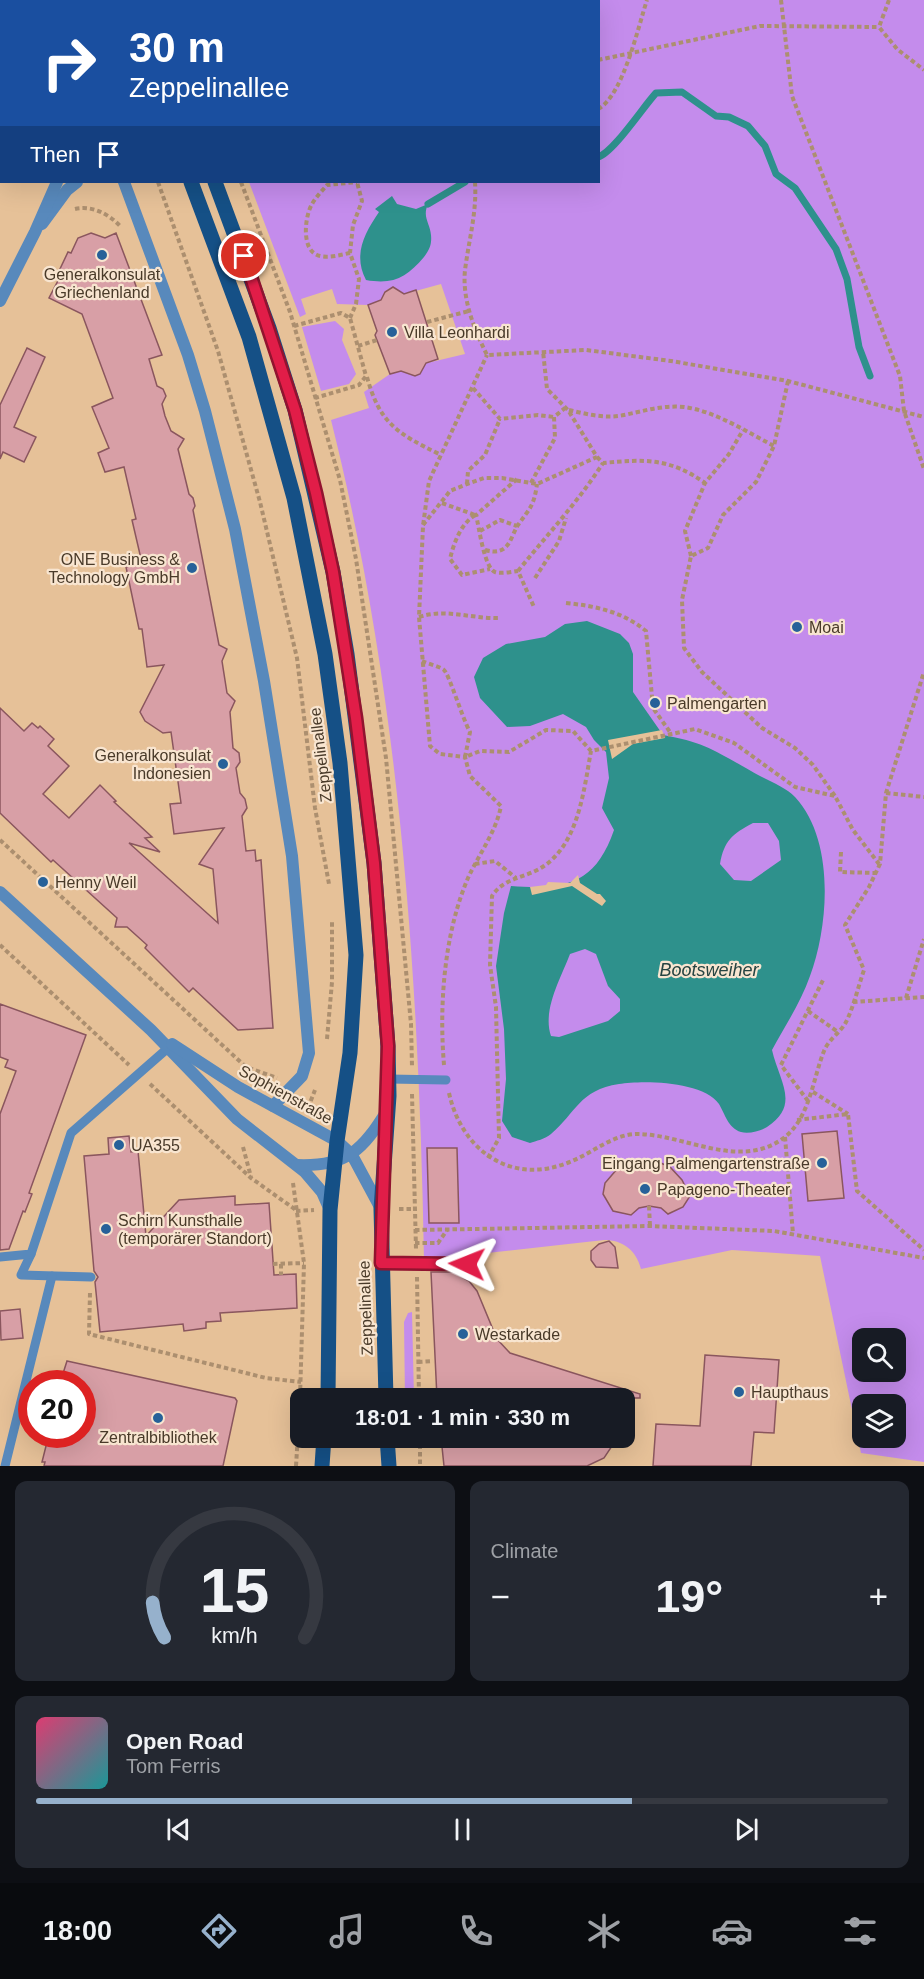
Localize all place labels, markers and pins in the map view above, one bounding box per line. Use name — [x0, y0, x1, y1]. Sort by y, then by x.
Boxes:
pin — [218, 230, 269, 281]
marker: Generalkonsulat Griechenland — [95, 248, 109, 262]
place label: Generalkonsulat Griechenland — [44, 266, 161, 301]
place label: Villa Leonhardi — [404, 324, 510, 341]
marker: Villa Leonhardi — [385, 325, 399, 339]
place label: ONE Business & Technology GmbH — [48, 551, 180, 586]
marker: ONE Business & Technology GmbH — [185, 561, 199, 575]
place label: Moai — [809, 619, 844, 636]
marker: Moai — [790, 620, 804, 634]
place label: Palmengarten — [667, 695, 767, 712]
marker: Palmengarten — [648, 696, 662, 710]
place label: Generalkonsulat Indonesien — [94, 747, 212, 782]
marker: Generalkonsulat Indonesien — [216, 757, 230, 771]
place label: Henny Weil — [55, 874, 137, 891]
marker: Henny Weil — [36, 875, 50, 889]
place label: UA355 — [131, 1137, 180, 1154]
marker: UA355 — [112, 1138, 126, 1152]
place label: Eingang Palmengartenstraße — [602, 1155, 810, 1172]
marker: Eingang Palmengartenstraße — [815, 1156, 829, 1170]
place label: Papageno-Theater — [657, 1181, 791, 1198]
marker: Papageno-Theater — [638, 1182, 652, 1196]
place label: Schirn Kunsthalle (temporärer Standort) — [118, 1212, 272, 1247]
marker: Schirn Kunsthalle (temporärer Standort) — [99, 1222, 113, 1236]
place label: Westarkade — [475, 1326, 560, 1343]
marker: Westarkade — [456, 1327, 470, 1341]
place label: Haupthaus — [751, 1384, 828, 1401]
marker: Haupthaus — [732, 1385, 746, 1399]
marker: Zentralbibliothek — [151, 1411, 165, 1425]
place label: Zentralbibliothek — [99, 1429, 218, 1446]

